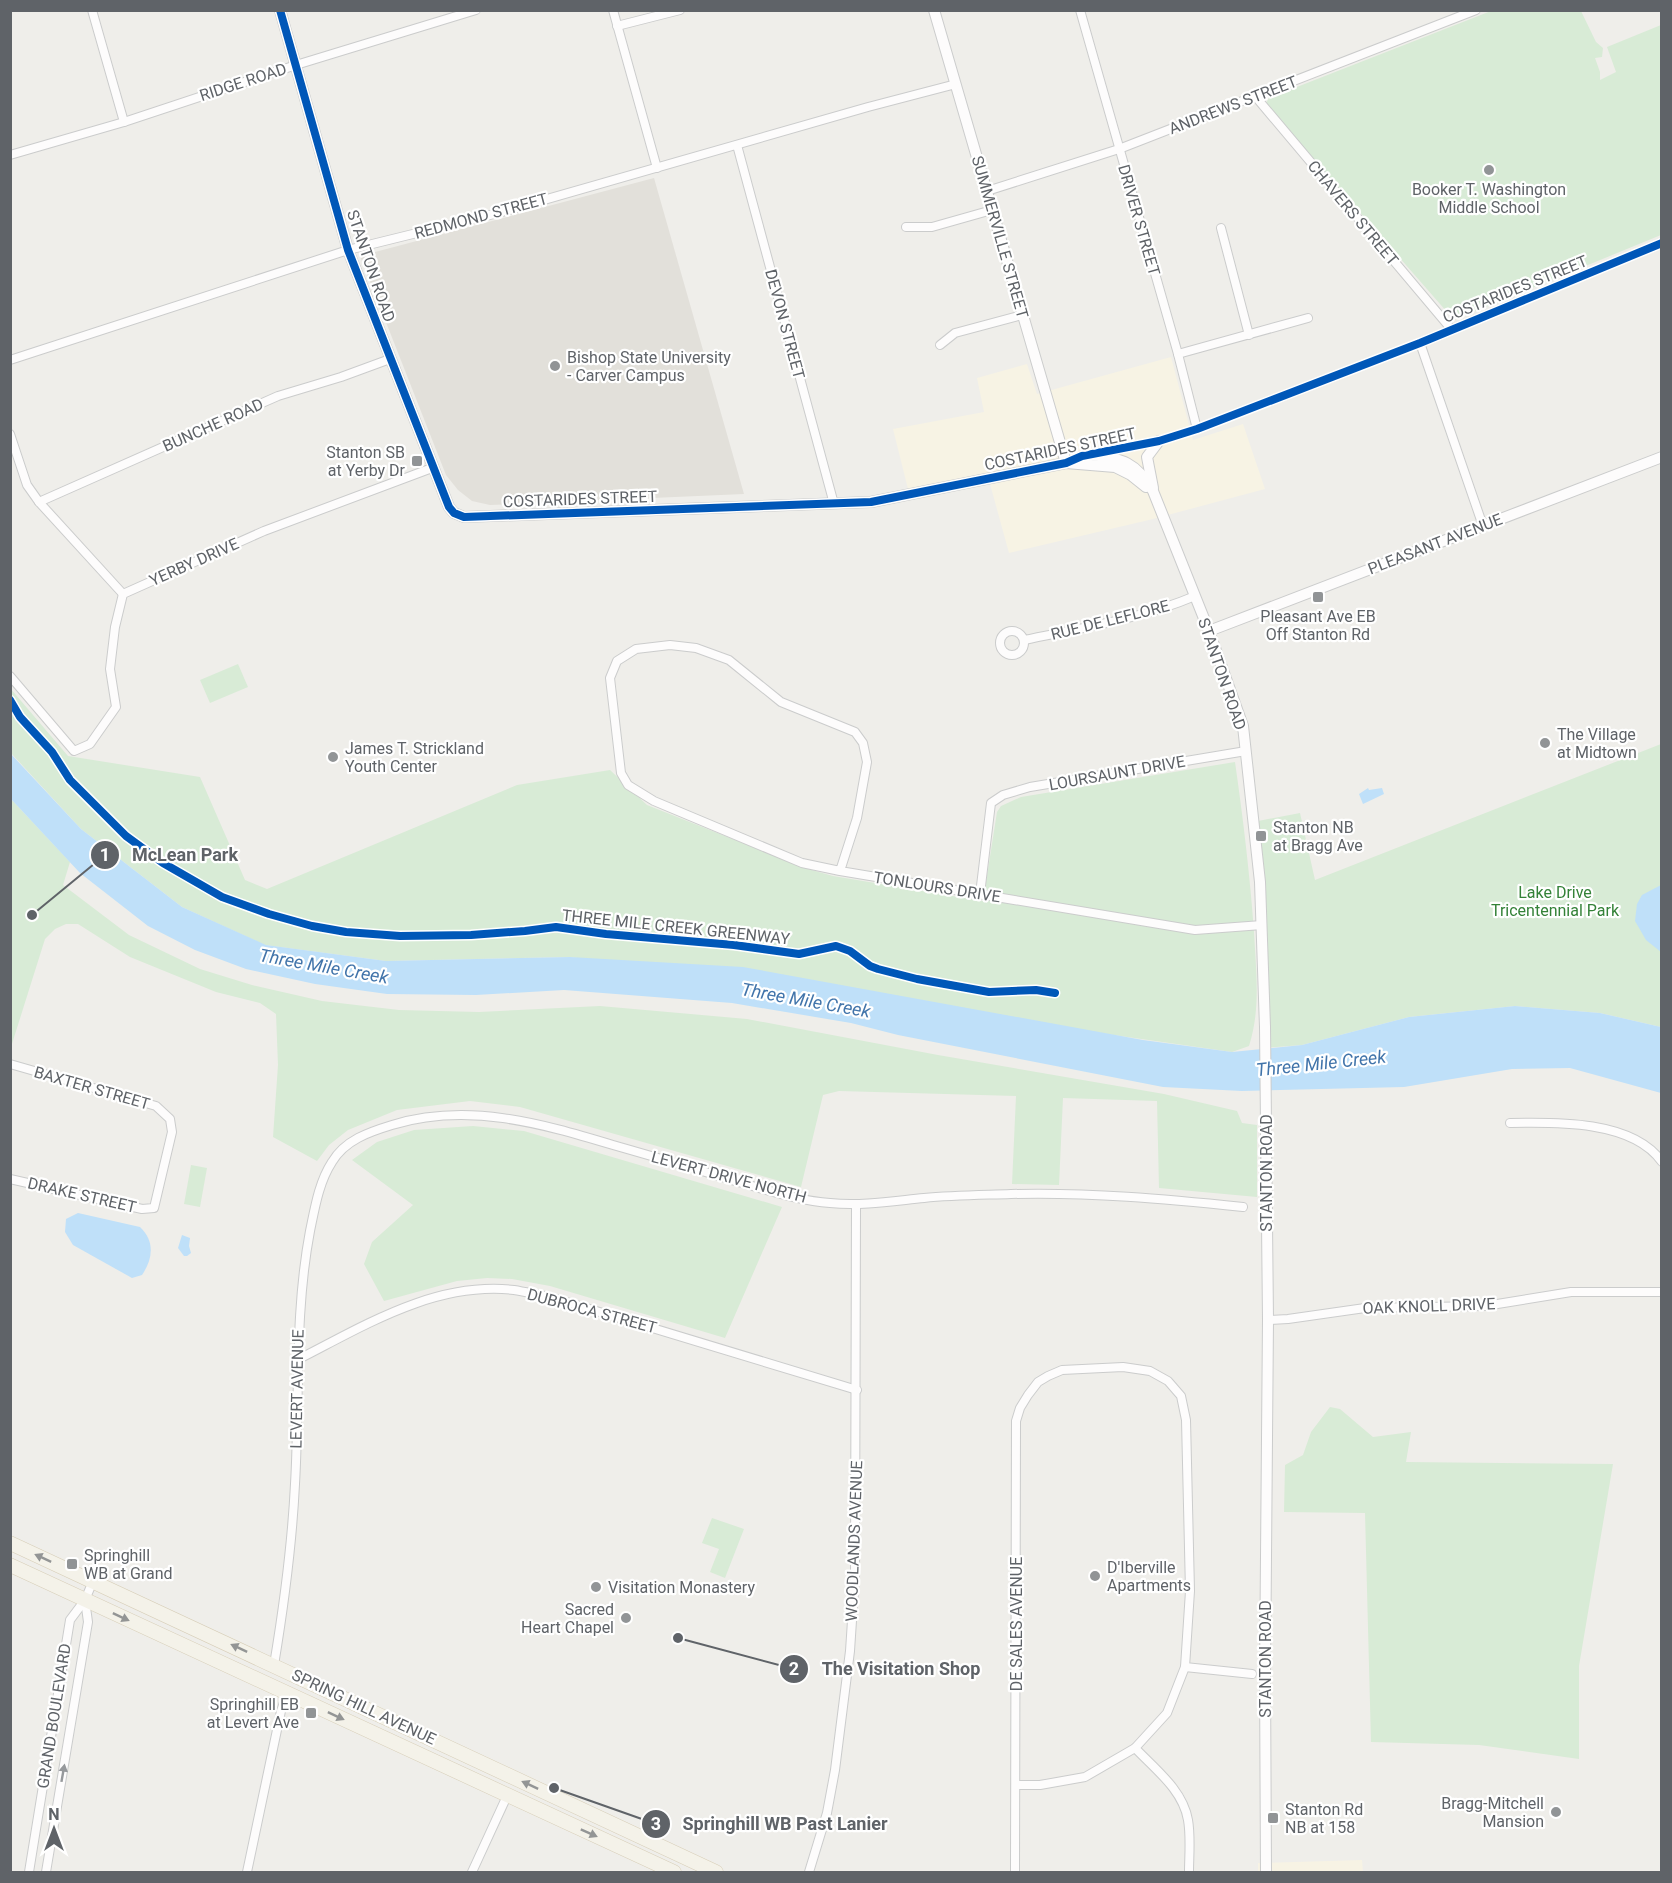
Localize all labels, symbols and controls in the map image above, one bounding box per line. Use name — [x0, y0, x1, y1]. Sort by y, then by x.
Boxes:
street label: RIDGE ROAD — [197, 59, 289, 105]
street label: ANDREWS STREET — [1166, 72, 1300, 138]
street label: SUMMERVILLE STREET — [968, 154, 1032, 321]
street label: CHAVERS STREET — [1304, 157, 1403, 270]
street label: DRIVER STREET — [1114, 162, 1164, 278]
marker: Booker T. Washington Middle School — [1482, 163, 1496, 177]
place label: Booker T. Washington Middle School — [1412, 180, 1566, 217]
street label: REDMOND STREET — [412, 189, 550, 243]
street label: STANTON ROAD — [343, 207, 399, 325]
street label: COSTARIDES STREET — [1440, 251, 1591, 327]
street label: DEVON STREET — [761, 267, 809, 381]
place label: Bishop State University - Carver Campus — [567, 348, 731, 385]
marker: Bishop State University - Carver Campus — [548, 359, 562, 373]
street label: BUNCHE ROAD — [160, 394, 266, 456]
street label: COSTARIDES STREET — [983, 424, 1138, 474]
place label: Stanton SB at Yerby Dr — [326, 443, 406, 480]
marker: Stanton SB at Yerby Dr — [410, 454, 424, 468]
street label: COSTARIDES STREET — [503, 487, 658, 511]
street label: PLEASANT AVENUE — [1365, 510, 1505, 578]
street label: YERBY DRIVE — [146, 534, 242, 590]
marker: Pleasant Ave EB Off Stanton Rd — [1311, 590, 1325, 604]
street label: RUE DE LEFLORE — [1049, 596, 1171, 644]
place label: Pleasant Ave EB Off Stanton Rd — [1260, 607, 1376, 644]
street label: STANTON ROAD — [1194, 615, 1250, 733]
place label: The Village at Midtown — [1557, 725, 1637, 762]
marker: The Village at Midtown — [1538, 736, 1552, 750]
place label: James T. Strickland Youth Center — [345, 739, 484, 776]
marker: James T. Strickland Youth Center — [326, 750, 340, 764]
street label: LOURSAUNT DRIVE — [1047, 752, 1187, 794]
place label: Stanton NB at Bragg Ave — [1273, 818, 1363, 855]
marker: Stanton NB at Bragg Ave — [1254, 829, 1268, 843]
callout: McLean Park — [90, 837, 250, 873]
text: 1 — [100, 844, 110, 865]
text: McLean Park — [132, 844, 238, 865]
street label: TONLOURS DRIVE — [872, 868, 1002, 906]
park label: Lake Drive Tricentennial Park — [1491, 883, 1620, 920]
street label: THREE MILE CREEK GREENWAY — [561, 906, 791, 948]
water label: Three Mile Creek — [258, 944, 391, 988]
water label: Three Mile Creek — [740, 978, 873, 1022]
water label: Three Mile Creek — [1255, 1046, 1388, 1080]
street label: BAXTER STREET — [32, 1062, 153, 1114]
street label: STANTON ROAD — [1257, 1114, 1276, 1232]
street label: LEVERT DRIVE NORTH — [649, 1147, 809, 1207]
street label: DRAKE STREET — [26, 1173, 139, 1217]
street label: DUBROCA STREET — [525, 1285, 659, 1338]
street label: OAK KNOLL DRIVE — [1362, 1294, 1496, 1318]
street label: LEVERT AVENUE — [286, 1329, 308, 1449]
street label: WOODLANDS AVENUE — [842, 1460, 866, 1622]
place label: Springhill WB at Grand — [84, 1546, 173, 1583]
one-way arrow — [34, 1552, 52, 1562]
marker: Springhill WB at Grand — [65, 1557, 79, 1571]
street label: DE SALES AVENUE — [1007, 1557, 1026, 1691]
place label: D'Iberville Apartments — [1107, 1558, 1191, 1595]
marker: D'Iberville Apartments — [1088, 1569, 1102, 1583]
place label: Visitation Monastery — [608, 1578, 755, 1597]
marker: Visitation Monastery — [589, 1580, 603, 1594]
place label: Sacred Heart Chapel — [521, 1600, 614, 1637]
street label: STANTON ROAD — [1256, 1600, 1275, 1718]
marker: Sacred Heart Chapel — [619, 1611, 633, 1625]
one-way arrow — [112, 1612, 129, 1621]
street label: GRAND BOULEVARD — [33, 1642, 75, 1790]
one-way arrow — [231, 1644, 248, 1653]
callout: The Visitation Shop — [779, 1651, 992, 1687]
text: 2 — [789, 1658, 799, 1679]
text: The Visitation Shop — [822, 1658, 980, 1679]
street label: SPRING HILL AVENUE — [289, 1665, 439, 1749]
place label: Springhill EB at Levert Ave — [207, 1695, 299, 1732]
marker: Springhill EB at Levert Ave — [304, 1706, 318, 1720]
one-way arrow — [327, 1711, 345, 1721]
one-way arrow — [59, 1764, 68, 1783]
one-way arrow — [521, 1780, 538, 1789]
place label: Bragg-Mitchell Mansion — [1441, 1794, 1544, 1831]
north arrow — [24, 1799, 84, 1859]
place label: Stanton Rd NB at 158 — [1285, 1800, 1363, 1837]
text: N — [48, 1805, 60, 1824]
marker: Bragg-Mitchell Mansion — [1549, 1805, 1563, 1819]
callout: Springhill WB Past Lanier — [641, 1806, 900, 1842]
marker: Stanton Rd NB at 158 — [1266, 1811, 1280, 1825]
text: 3 — [651, 1813, 661, 1834]
text: Springhill WB Past Lanier — [683, 1813, 888, 1834]
one-way arrow — [580, 1829, 597, 1838]

